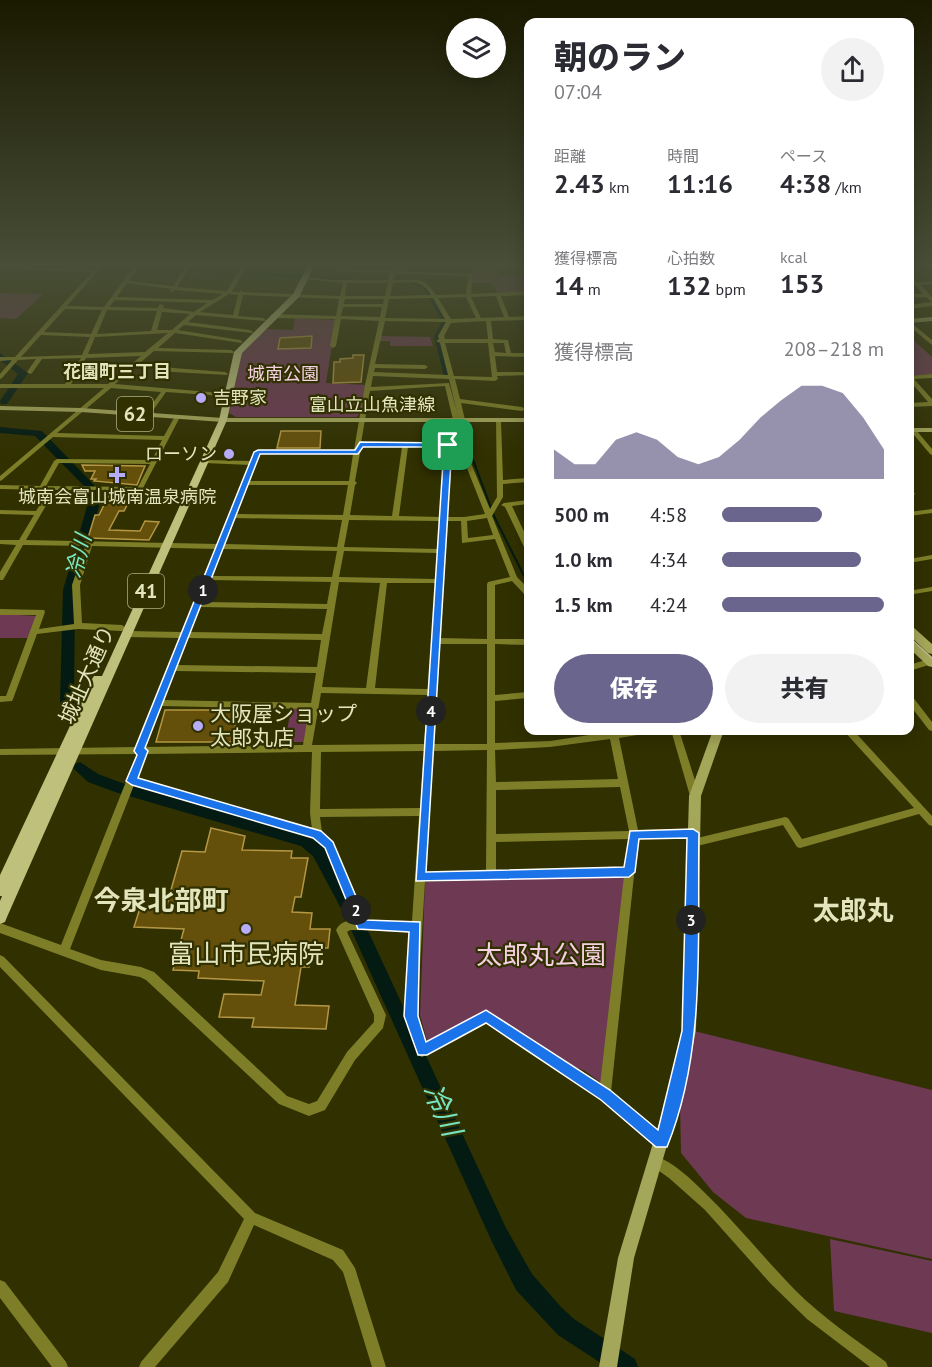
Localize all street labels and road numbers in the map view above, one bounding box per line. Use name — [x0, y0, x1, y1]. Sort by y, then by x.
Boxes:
street label: 富山立山魚津線 — [309, 393, 435, 416]
road number: 62 — [117, 397, 153, 431]
road number: 41 — [128, 574, 164, 608]
street label: 城址大通り — [53, 621, 120, 728]

